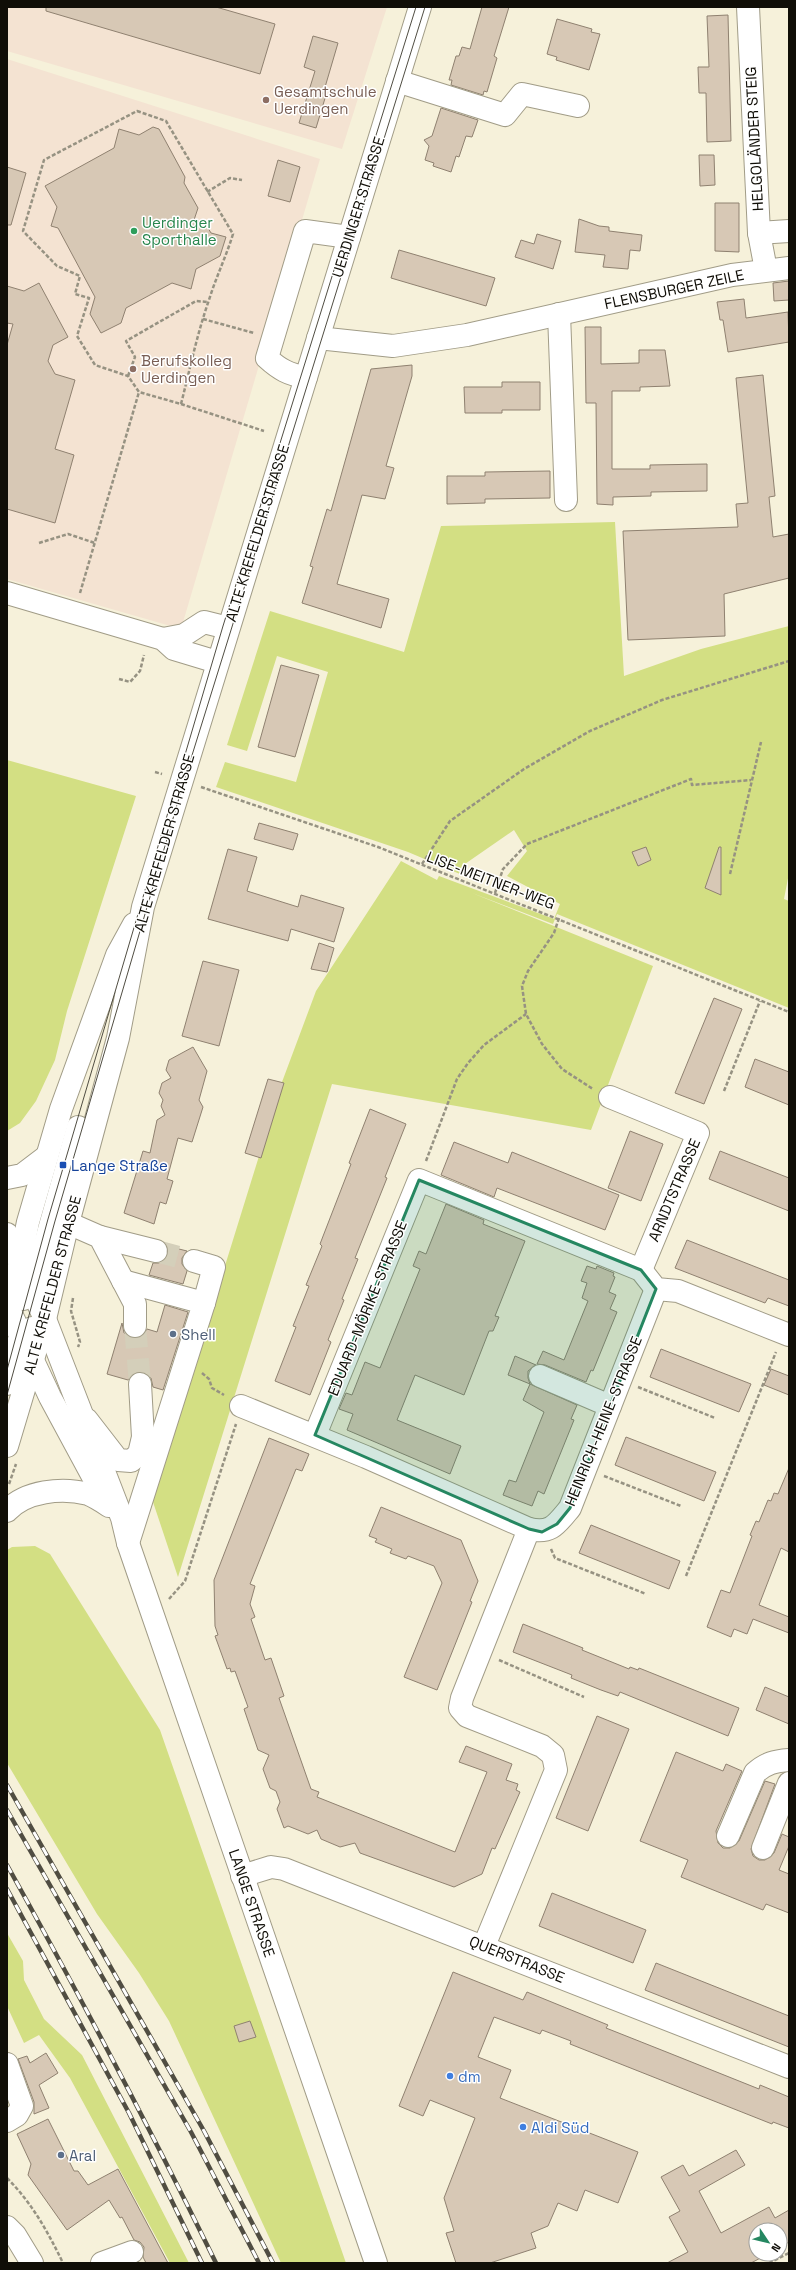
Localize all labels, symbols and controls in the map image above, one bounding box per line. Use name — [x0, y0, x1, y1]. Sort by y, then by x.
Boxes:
street label: HELGOLÄNDER STEIG — [741, 66, 767, 212]
place label: Gesamtschule Uerdingen — [274, 82, 377, 118]
marker: Gesamtschule Uerdingen — [261, 95, 271, 105]
street label: UERDINGER STRASSE — [328, 134, 388, 280]
place label: Uerdinger Sporthalle — [142, 213, 217, 249]
marker: Uerdinger Sporthalle — [129, 226, 139, 236]
street label: FLENSBURGER ZEILE — [602, 265, 746, 313]
place label: Berufskolleg Uerdingen — [141, 351, 232, 387]
marker: Berufskolleg Uerdingen — [128, 364, 138, 374]
street label: ALTE KREFELDER STRASSE — [221, 442, 293, 624]
street label: ALTE KREFELDER STRASSE — [129, 752, 199, 934]
street label: LISE-MEITNER-WEG — [424, 847, 558, 913]
street label: ARNDTSTRASSE — [644, 1136, 704, 1244]
place label: Lange Straße — [71, 1156, 168, 1175]
marker: Lange Straße — [58, 1160, 68, 1170]
street label: ALTE KREFELDER STRASSE — [19, 1194, 85, 1376]
street label: EDUARD-MÖRIKE-STRASSE — [323, 1217, 411, 1399]
place label: Shell — [181, 1325, 216, 1344]
marker: Shell — [168, 1329, 178, 1339]
street label: HEINRICH-HEINE-STRASSE — [560, 1333, 646, 1509]
street label: LANGE STRASSE — [225, 1846, 279, 1960]
street label: QUERSTRASSE — [467, 1931, 567, 1987]
place label: dm — [458, 2067, 481, 2086]
marker: dm — [445, 2071, 455, 2081]
place label: Aldi Süd — [531, 2118, 589, 2137]
marker: Aldi Süd — [518, 2122, 528, 2132]
place label: Aral — [69, 2146, 96, 2165]
marker: Aral — [56, 2150, 66, 2160]
north arrow — [748, 2222, 788, 2262]
text: N — [768, 2241, 784, 2255]

